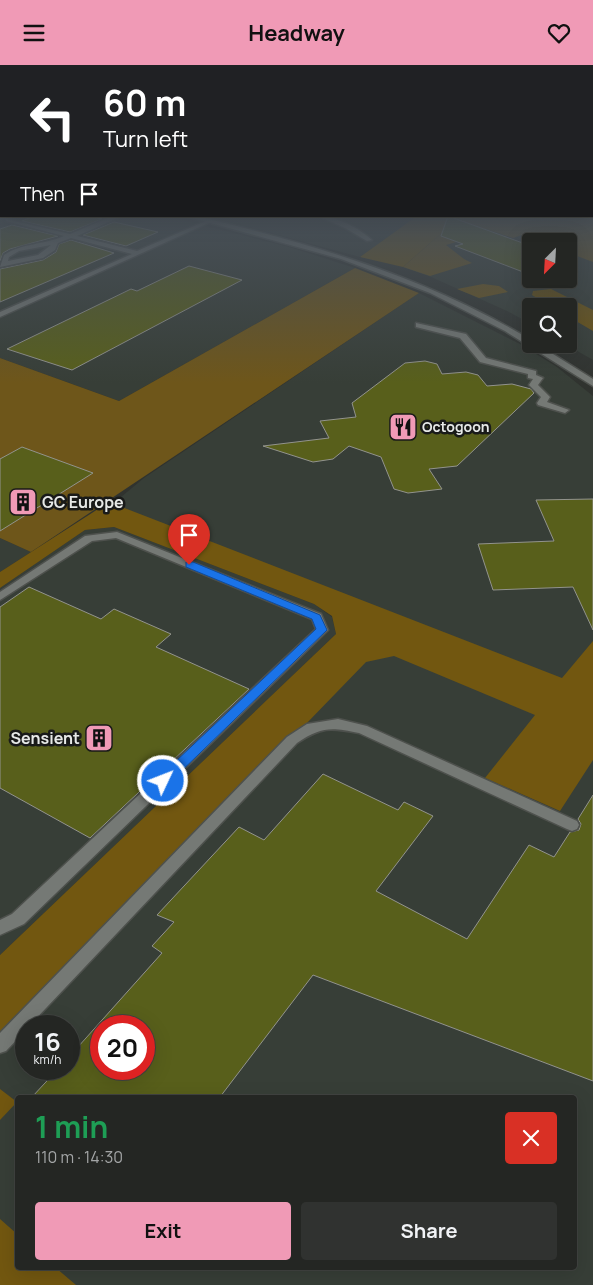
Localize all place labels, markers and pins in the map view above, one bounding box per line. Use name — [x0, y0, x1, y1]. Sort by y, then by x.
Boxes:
restaurant icon: Octogoon — [388, 412, 418, 442]
place label: Octogoon — [422, 417, 490, 436]
building icon: GC Europe — [8, 487, 38, 517]
place label: GC Europe — [42, 491, 124, 513]
pin — [168, 514, 210, 565]
building icon: Sensient — [84, 723, 114, 753]
place label: Sensient — [11, 727, 80, 749]

